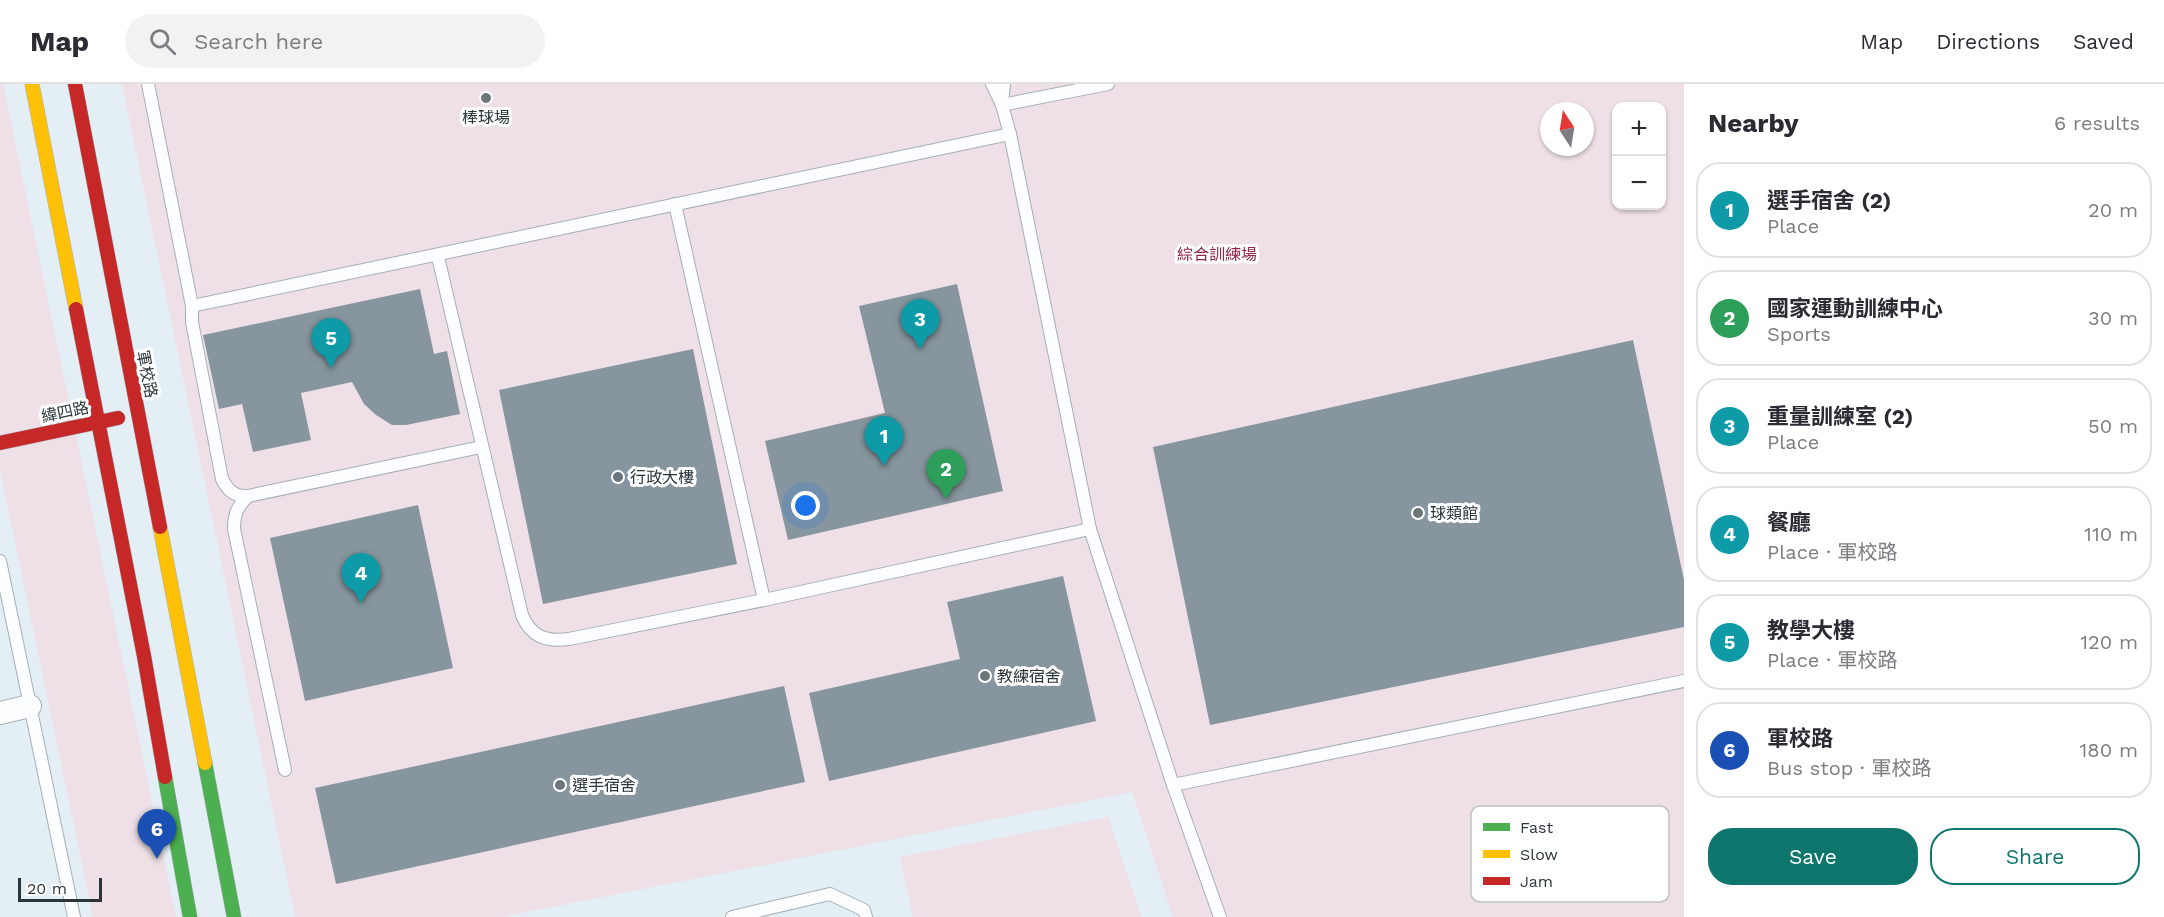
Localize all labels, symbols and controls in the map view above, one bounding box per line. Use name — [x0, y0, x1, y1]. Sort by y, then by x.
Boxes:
search box — [125, 14, 545, 68]
text: Map — [30, 25, 89, 58]
icon: search — [146, 25, 179, 58]
text: Search here — [194, 29, 323, 54]
text: Map — [1860, 29, 1903, 54]
text: Directions — [1936, 29, 2040, 54]
text: Saved — [2073, 29, 2134, 54]
marker: 棒球場 — [479, 91, 493, 105]
north arrow — [1540, 102, 1594, 156]
map controls — [1612, 102, 1666, 210]
button: + — [1612, 102, 1666, 156]
place label: 棒球場 — [462, 108, 510, 127]
text: Nearby — [1708, 108, 1799, 138]
text: 6 results — [2054, 111, 2140, 135]
button: − — [1612, 156, 1666, 210]
text: 選手宿舍 (2) — [1767, 188, 1891, 213]
text: 1 — [1725, 198, 1734, 222]
text: 20 m — [2088, 198, 2138, 222]
text: Place — [1767, 214, 1819, 238]
park label: 綜合訓練場 — [1177, 245, 1257, 264]
text: 國家運動訓練中心 — [1767, 296, 1943, 321]
pin: 3 — [900, 300, 940, 349]
text: 2 — [1724, 306, 1735, 330]
text: 30 m — [2088, 306, 2138, 330]
pin: 5 — [312, 318, 350, 368]
text: Sports — [1767, 322, 1831, 346]
street label: 軍校路 — [133, 349, 161, 399]
street label: 緯四路 — [40, 398, 90, 426]
text: 重量訓練室 (2) — [1767, 404, 1913, 429]
text: 3 — [1724, 414, 1735, 438]
text: 50 m — [2088, 414, 2138, 438]
pin: 1 — [864, 416, 904, 466]
text: Place — [1767, 430, 1819, 454]
pin: 2 — [926, 450, 966, 499]
place label: 行政大樓 — [630, 468, 694, 487]
marker: 行政大樓 — [611, 470, 625, 484]
your location — [791, 491, 820, 520]
place label: 球類館 — [1430, 504, 1478, 523]
marker: 球類館 — [1411, 506, 1425, 520]
text: 餐廳 — [1767, 510, 1811, 535]
text: 4 — [1723, 522, 1736, 546]
text: 110 m — [2084, 522, 2138, 546]
text: Place · 軍校路 — [1767, 540, 1898, 564]
pin: 4 — [342, 554, 380, 603]
text: 教學大樓 — [1767, 618, 1855, 643]
text: 5 — [1724, 630, 1735, 654]
text: 120 m — [2080, 630, 2138, 654]
text: Place · 軍校路 — [1767, 648, 1898, 672]
place label: 教練宿舍 — [997, 667, 1061, 686]
marker: 教練宿舍 — [978, 669, 992, 683]
text: 軍校路 — [1767, 726, 1833, 751]
text: 6 — [1723, 738, 1736, 762]
text: 180 m — [2080, 738, 2138, 762]
text: Bus stop · 軍校路 — [1767, 756, 1931, 780]
place label: 選手宿舍 — [572, 776, 636, 795]
marker: 選手宿舍 — [553, 778, 567, 792]
legend — [1471, 806, 1669, 902]
pin: 6 — [138, 810, 176, 859]
text: Fast — [1520, 818, 1553, 837]
button: Save — [1708, 828, 1918, 885]
button: Share — [1930, 828, 2140, 885]
text: Slow — [1520, 845, 1558, 864]
text: Jam — [1520, 872, 1553, 891]
scale bar — [18, 875, 102, 902]
text: 20 m — [27, 879, 67, 898]

